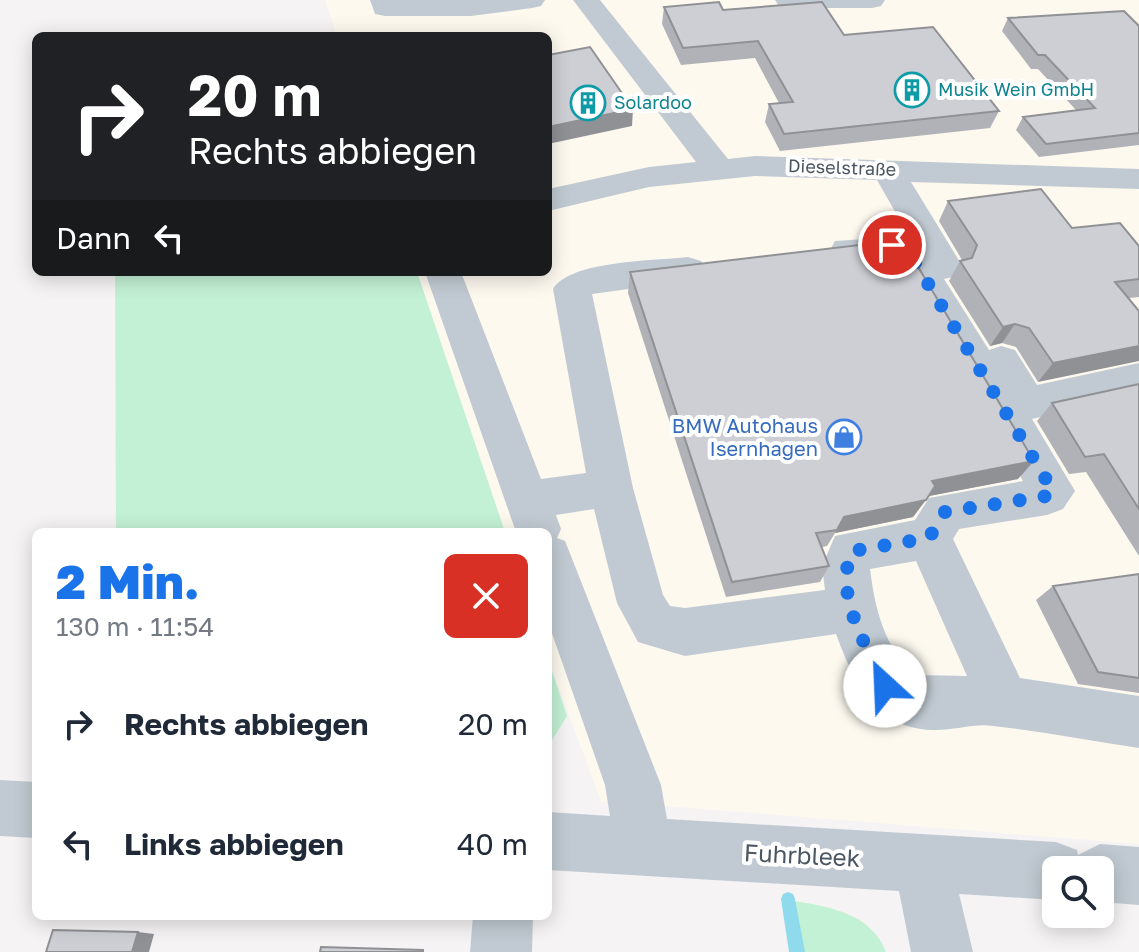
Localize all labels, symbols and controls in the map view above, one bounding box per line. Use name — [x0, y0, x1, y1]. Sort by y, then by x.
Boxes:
text: 20 m — [188, 61, 322, 128]
icon: right — [56, 64, 160, 168]
building icon: Musik Wein GmbH — [893, 71, 931, 109]
place label: Musik Wein GmbH — [938, 78, 1094, 100]
building icon: Solardoo — [569, 84, 607, 122]
place label: Solardoo — [614, 91, 692, 113]
text: Rechts abbiegen — [188, 129, 477, 172]
street label: Dieselstraße — [788, 154, 897, 180]
pin — [858, 211, 926, 279]
icon: left — [147, 216, 191, 260]
text: Dann — [56, 220, 131, 256]
icon: arrive — [870, 223, 914, 267]
place label: BMW Autohaus Isernhagen — [672, 413, 818, 460]
shop icon: BMW Autohaus Isernhagen — [825, 418, 863, 456]
text: 2 Min. — [56, 552, 200, 610]
button: close — [444, 554, 528, 638]
text: 130 m · 11:54 — [56, 611, 214, 642]
position arrow — [843, 644, 927, 728]
icon: right — [56, 702, 100, 746]
text: Rechts abbiegen — [124, 706, 368, 742]
text: 20 m — [458, 706, 528, 742]
icon: left — [56, 822, 100, 866]
text: Links abbiegen — [124, 826, 344, 862]
text: 40 m — [457, 826, 528, 862]
street label: Fuhrbleek — [743, 837, 861, 872]
map controls — [1042, 856, 1114, 928]
button: search — [1042, 856, 1114, 928]

